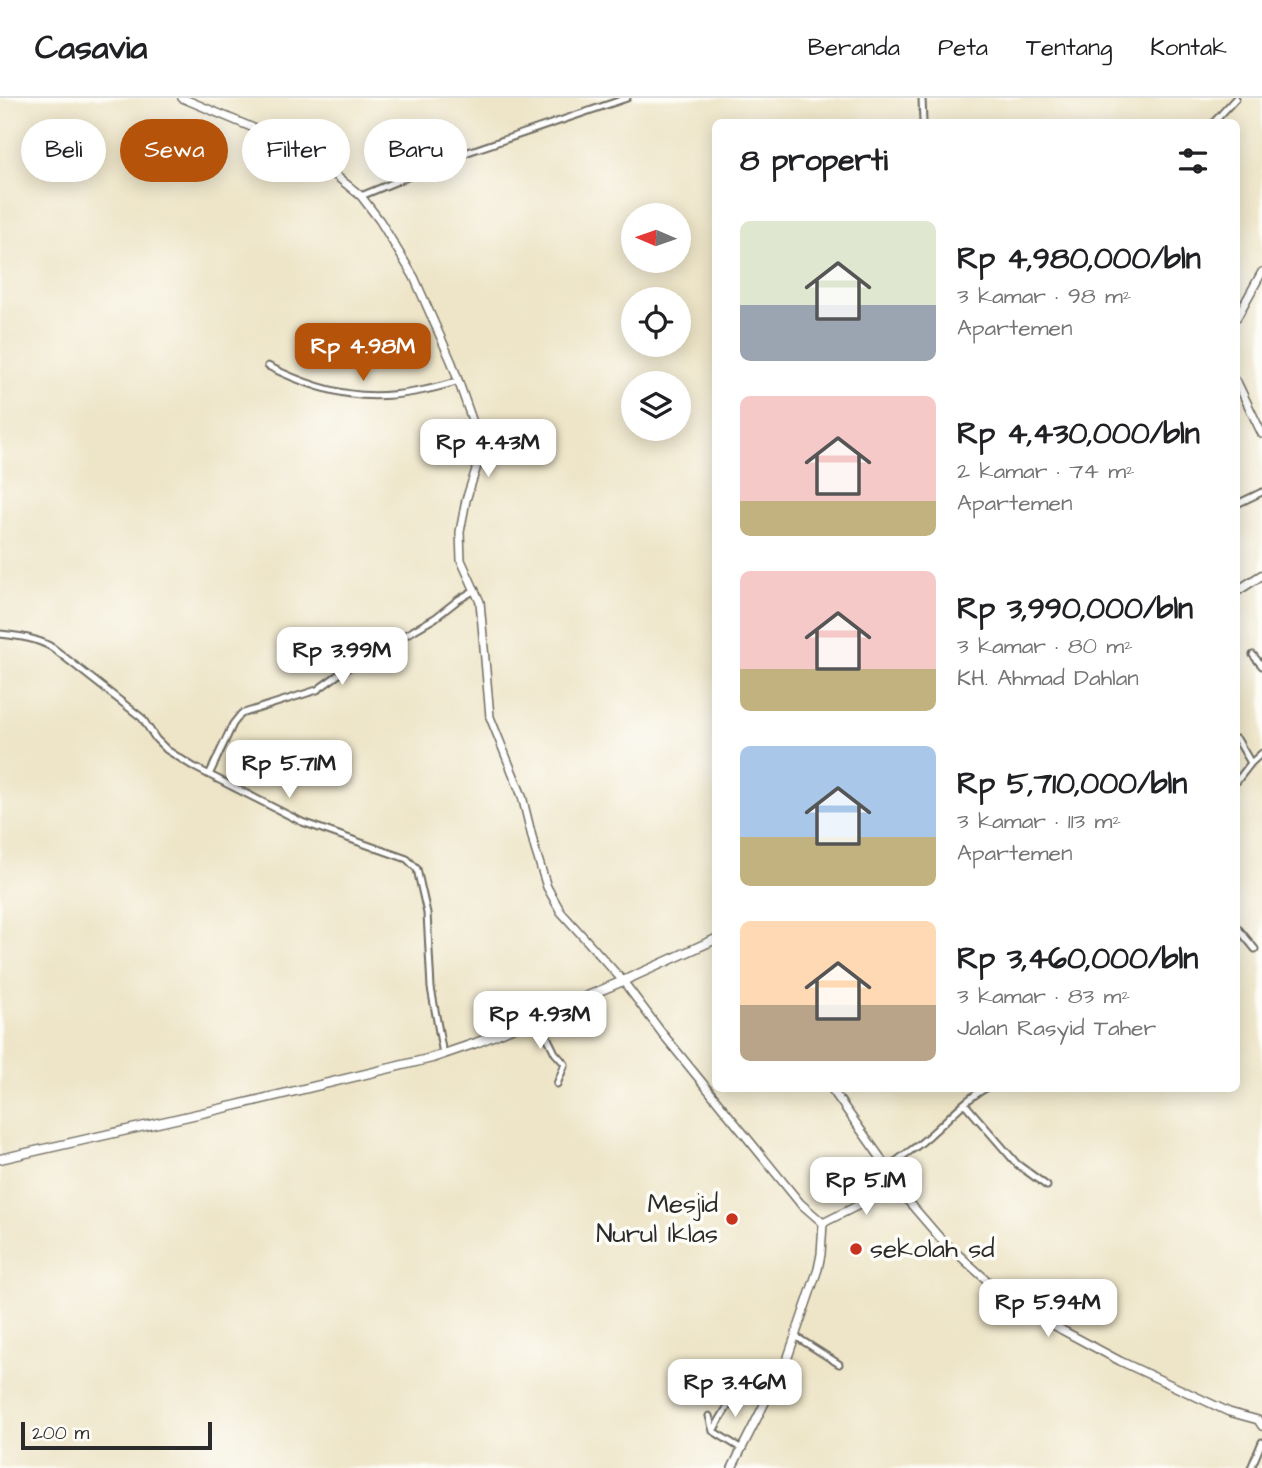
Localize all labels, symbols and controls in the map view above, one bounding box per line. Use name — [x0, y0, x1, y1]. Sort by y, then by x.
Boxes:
text: Casavia — [35, 25, 147, 71]
text: Beranda — [808, 31, 900, 65]
text: Peta — [938, 31, 988, 65]
text: Tentang — [1026, 31, 1112, 65]
text: Kontak — [1150, 31, 1227, 65]
chip: Beli — [21, 119, 106, 182]
chip: Sewa — [120, 119, 228, 182]
chip: Filter — [242, 119, 350, 182]
chip: Baru — [364, 119, 467, 182]
text: 8 properti — [740, 140, 888, 182]
icon: filters — [1174, 142, 1212, 180]
north arrow — [621, 203, 691, 273]
map controls — [621, 203, 691, 441]
text: Rp 4,980,000/bln — [957, 238, 1201, 280]
icon: home — [796, 249, 880, 333]
text: 3 kamar · 98 m² — [957, 280, 1131, 312]
button: locate — [621, 287, 691, 357]
text: Apartemen — [957, 312, 1073, 344]
pin: Rp 4.98M — [291, 324, 435, 383]
text: Rp 4.98M — [311, 330, 415, 362]
button: layers — [621, 371, 691, 441]
text: Rp 4,430,000/bln — [957, 413, 1200, 455]
pin: Rp 4.43M — [416, 420, 560, 479]
icon: home — [796, 424, 880, 508]
text: Rp 4.43M — [436, 426, 540, 458]
text: 2 kamar · 74 m² — [957, 455, 1135, 487]
text: Apartemen — [957, 487, 1073, 519]
text: Rp 3,990,000/bln — [957, 588, 1193, 630]
icon: home — [796, 599, 880, 683]
pin: Rp 3.99M — [270, 628, 414, 687]
text: 3 kamar · 80 m² — [957, 630, 1133, 662]
text: Rp 3.99M — [293, 634, 391, 666]
text: KH. Ahmad Dahlan — [957, 662, 1139, 694]
pin: Rp 5.71M — [217, 740, 361, 800]
text: Rp 5.71M — [242, 747, 336, 779]
text: Rp 5,710,000/bln — [957, 763, 1187, 805]
icon: home — [796, 774, 880, 858]
text: 3 kamar · 113 m² — [957, 805, 1121, 837]
text: Apartemen — [957, 837, 1073, 869]
text: Rp 3,460,000/bln — [957, 938, 1198, 980]
icon: home — [796, 949, 880, 1033]
text: 3 kamar · 83 m² — [957, 980, 1130, 1012]
pin: Rp 4.93M — [468, 992, 612, 1051]
text: Rp 4.93M — [489, 998, 591, 1030]
text: Jalan Rasyid Taher — [957, 1012, 1156, 1044]
pin: Rp 5.1M — [801, 1158, 931, 1217]
text: Rp 5.1M — [826, 1164, 906, 1196]
place label: Mesjid Nurul Iklas — [596, 1186, 718, 1252]
marker: Mesjid Nurul Iklas — [724, 1211, 740, 1227]
place label: sekolah sd — [870, 1231, 995, 1267]
marker: sekolah sd — [848, 1241, 864, 1257]
pin: Rp 5.94M — [976, 1280, 1120, 1339]
text: Rp 5.94M — [995, 1286, 1101, 1318]
pin: Rp 3.46M — [663, 1360, 807, 1419]
text: Rp 3.46M — [684, 1366, 786, 1398]
scale bar — [21, 1419, 212, 1451]
text: 200 m — [32, 1420, 89, 1447]

